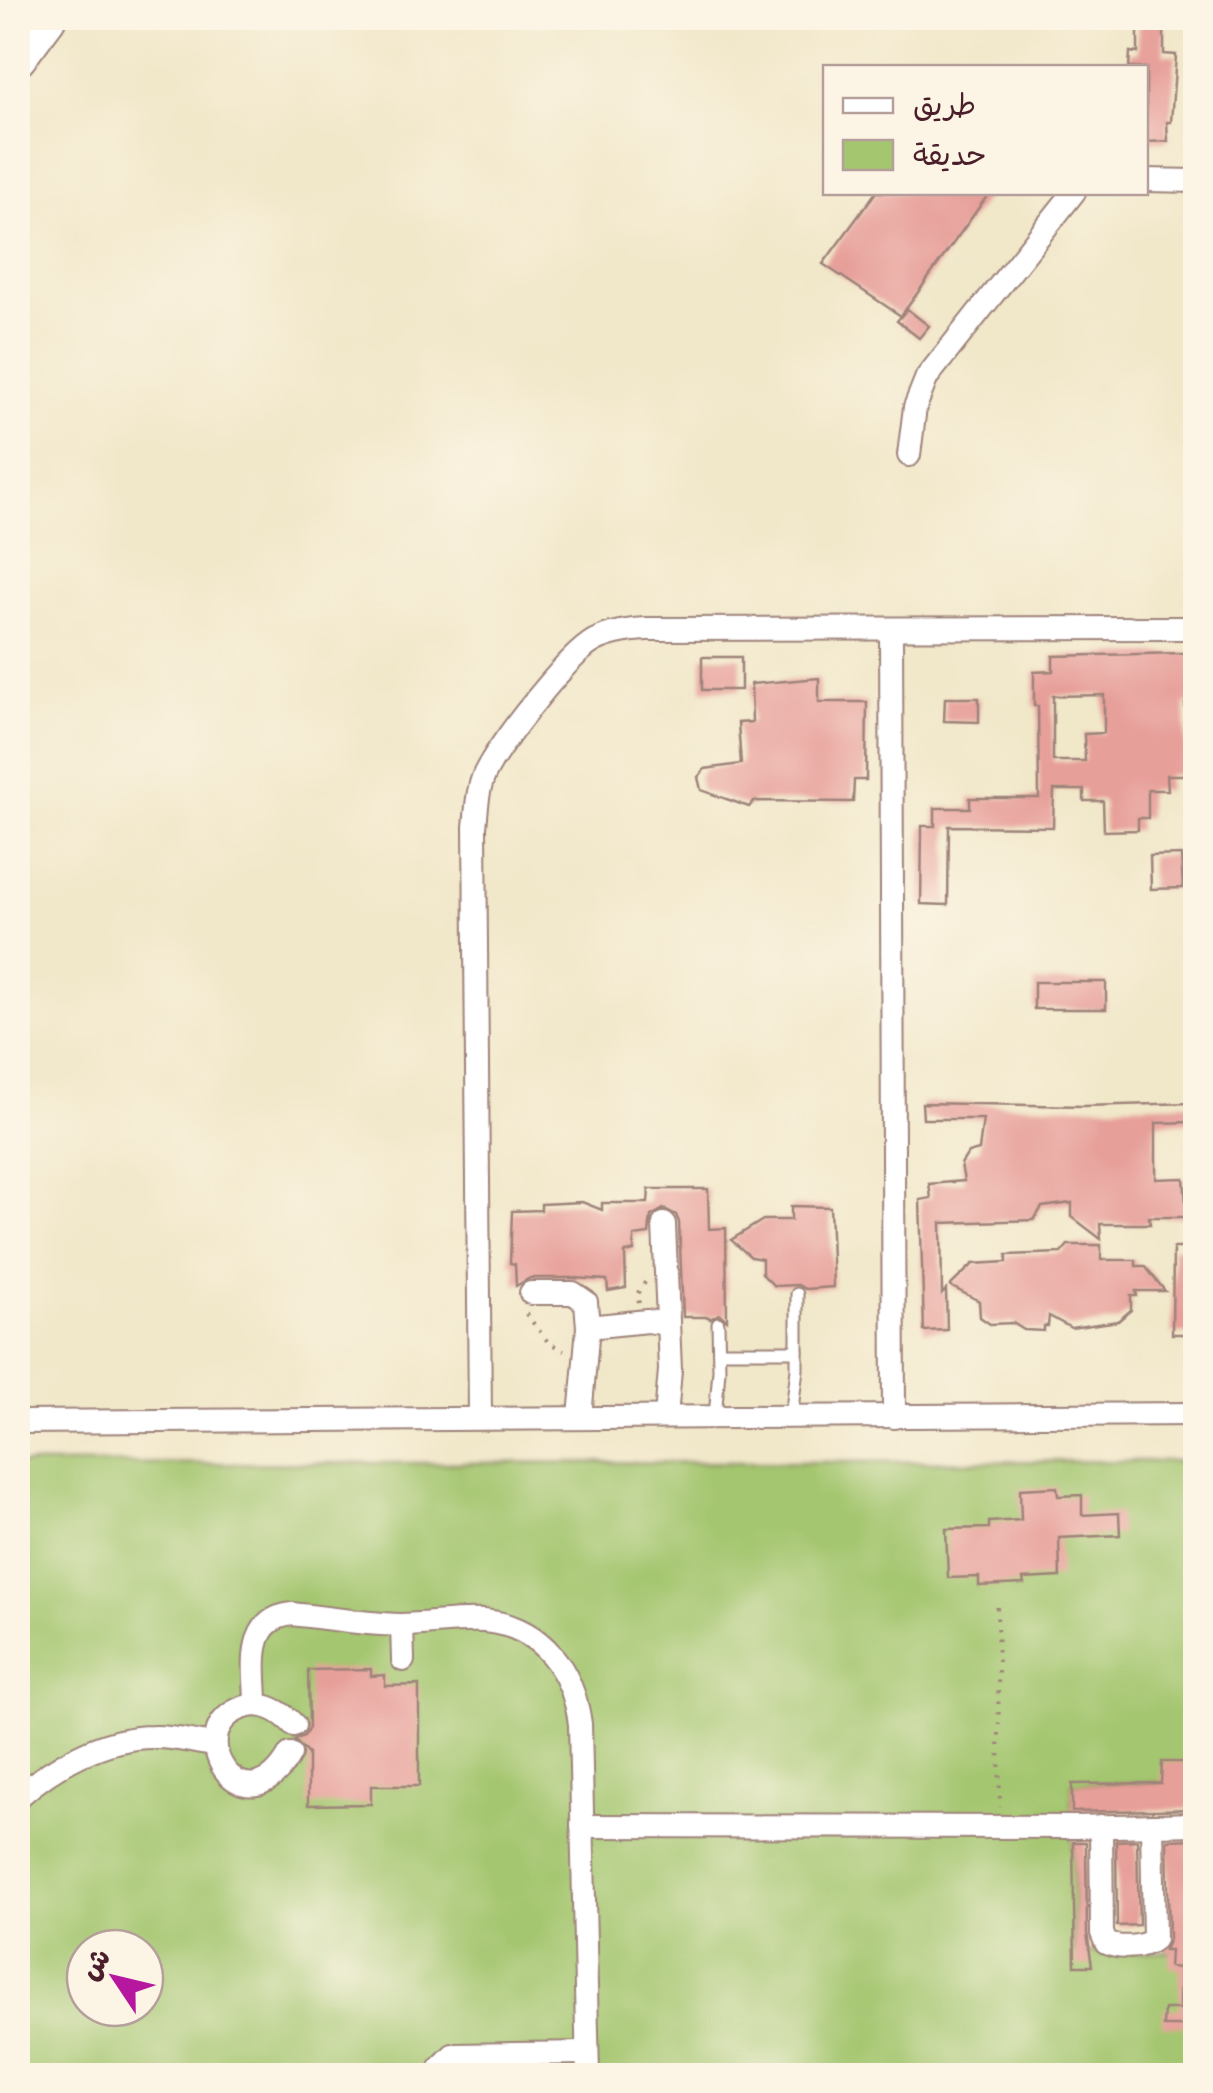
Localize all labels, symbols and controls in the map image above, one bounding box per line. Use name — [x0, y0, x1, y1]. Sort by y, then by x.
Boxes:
legend — [823, 65, 1148, 195]
text: طريق — [913, 86, 976, 124]
text: حديقة — [913, 136, 987, 174]
north arrow — [65, 1928, 165, 2028]
text: ش — [72, 1941, 118, 1987]

